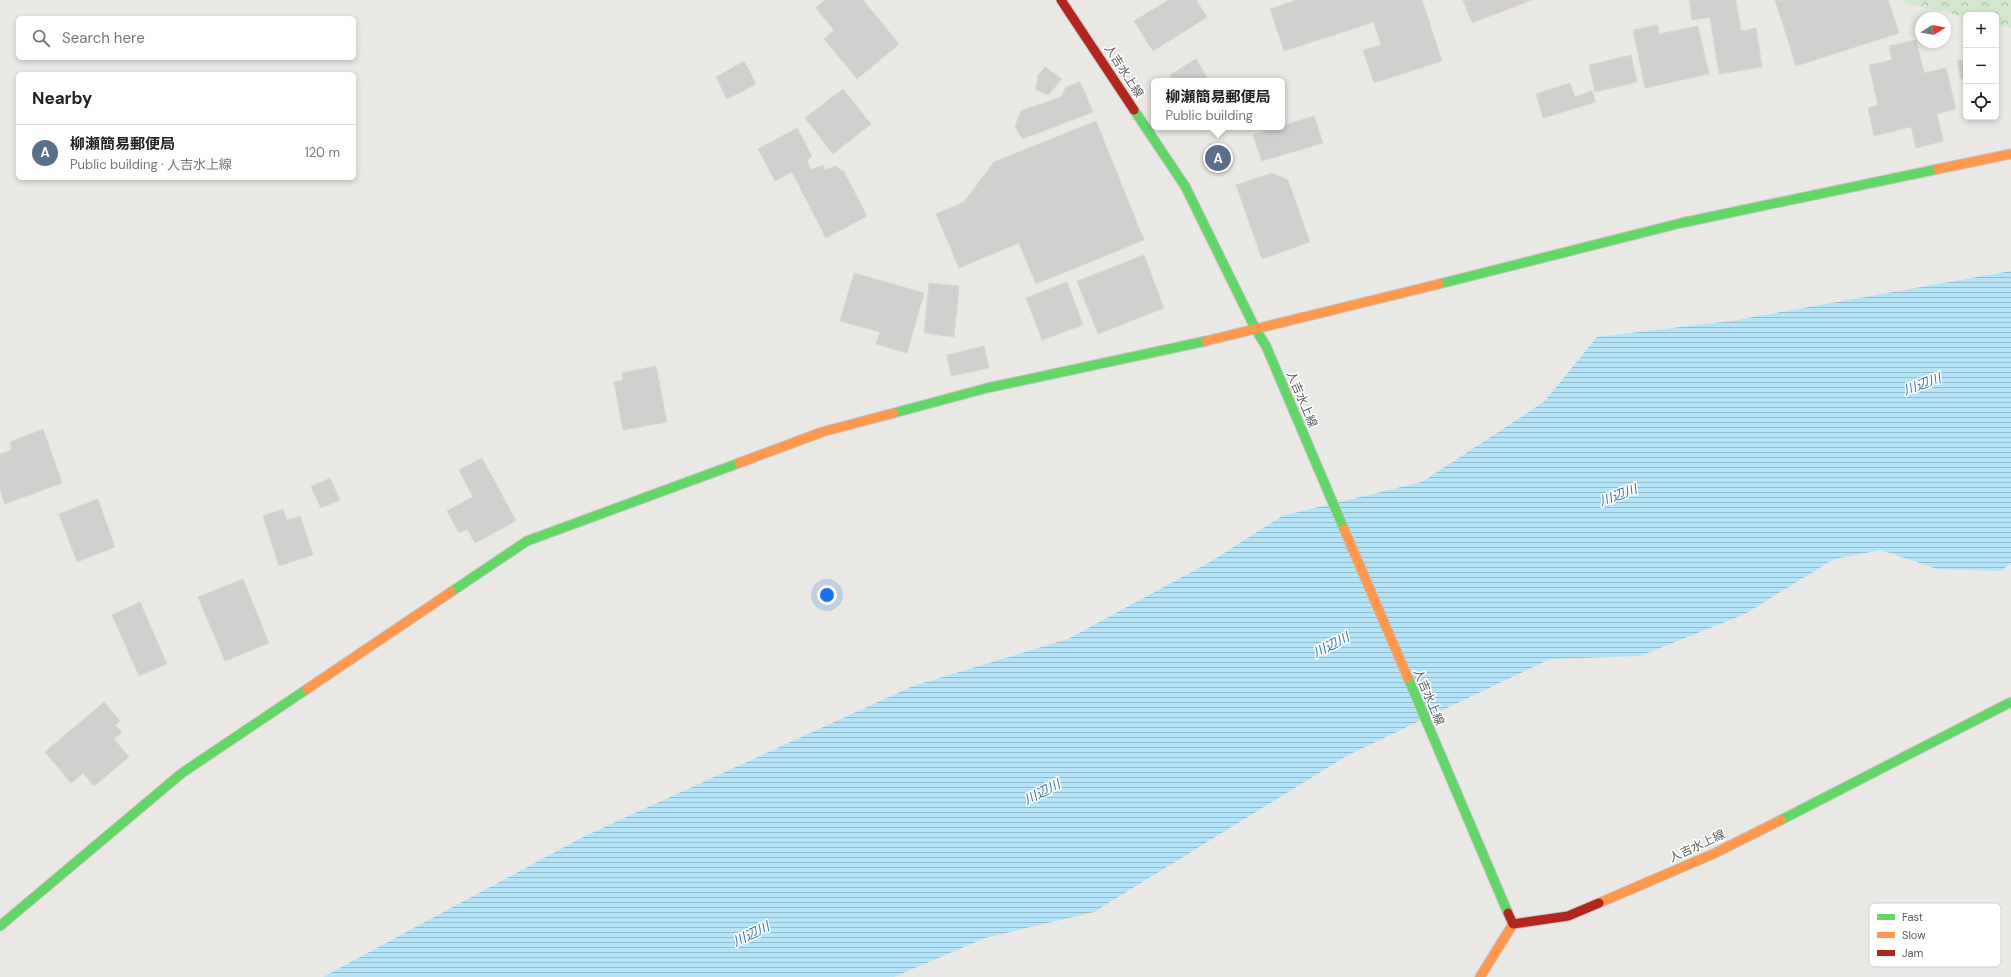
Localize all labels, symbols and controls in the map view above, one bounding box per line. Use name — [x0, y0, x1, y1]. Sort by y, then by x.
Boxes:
north arrow — [1915, 12, 1951, 48]
map controls — [1963, 12, 1999, 120]
button: + — [1963, 12, 1999, 48]
search box — [16, 16, 356, 60]
icon: search — [30, 27, 52, 49]
text: Search here — [62, 28, 145, 48]
street label: 人吉水上線 — [1101, 41, 1147, 101]
button: − — [1963, 48, 1999, 84]
popup — [1151, 78, 1285, 130]
button: locate — [1963, 84, 1999, 120]
text: Nearby — [32, 87, 92, 109]
text: 柳瀬簡易郵便局 — [1165, 87, 1271, 107]
text: Public building — [1165, 107, 1253, 124]
text: 柳瀬簡易郵便局 — [70, 134, 175, 154]
pin: A — [1205, 143, 1231, 173]
text: A — [40, 144, 50, 161]
text: 120 m — [305, 144, 340, 161]
text: Public building · 人吉水上線 — [70, 156, 232, 173]
street label: 人吉水上線 — [1283, 368, 1321, 430]
water label: 川辺川 — [1901, 369, 1945, 399]
water label: 川辺川 — [1597, 480, 1641, 510]
your location — [817, 585, 837, 605]
water label: 川辺川 — [1310, 628, 1354, 661]
street label: 人吉水上線 — [1410, 666, 1448, 728]
water label: 川辺川 — [1021, 775, 1065, 808]
street label: 人吉水上線 — [1666, 826, 1728, 866]
legend — [1869, 903, 2001, 967]
text: Fast — [1902, 910, 1923, 924]
water label: 川辺川 — [730, 917, 774, 950]
text: Slow — [1902, 928, 1926, 942]
text: Jam — [1902, 946, 1923, 960]

